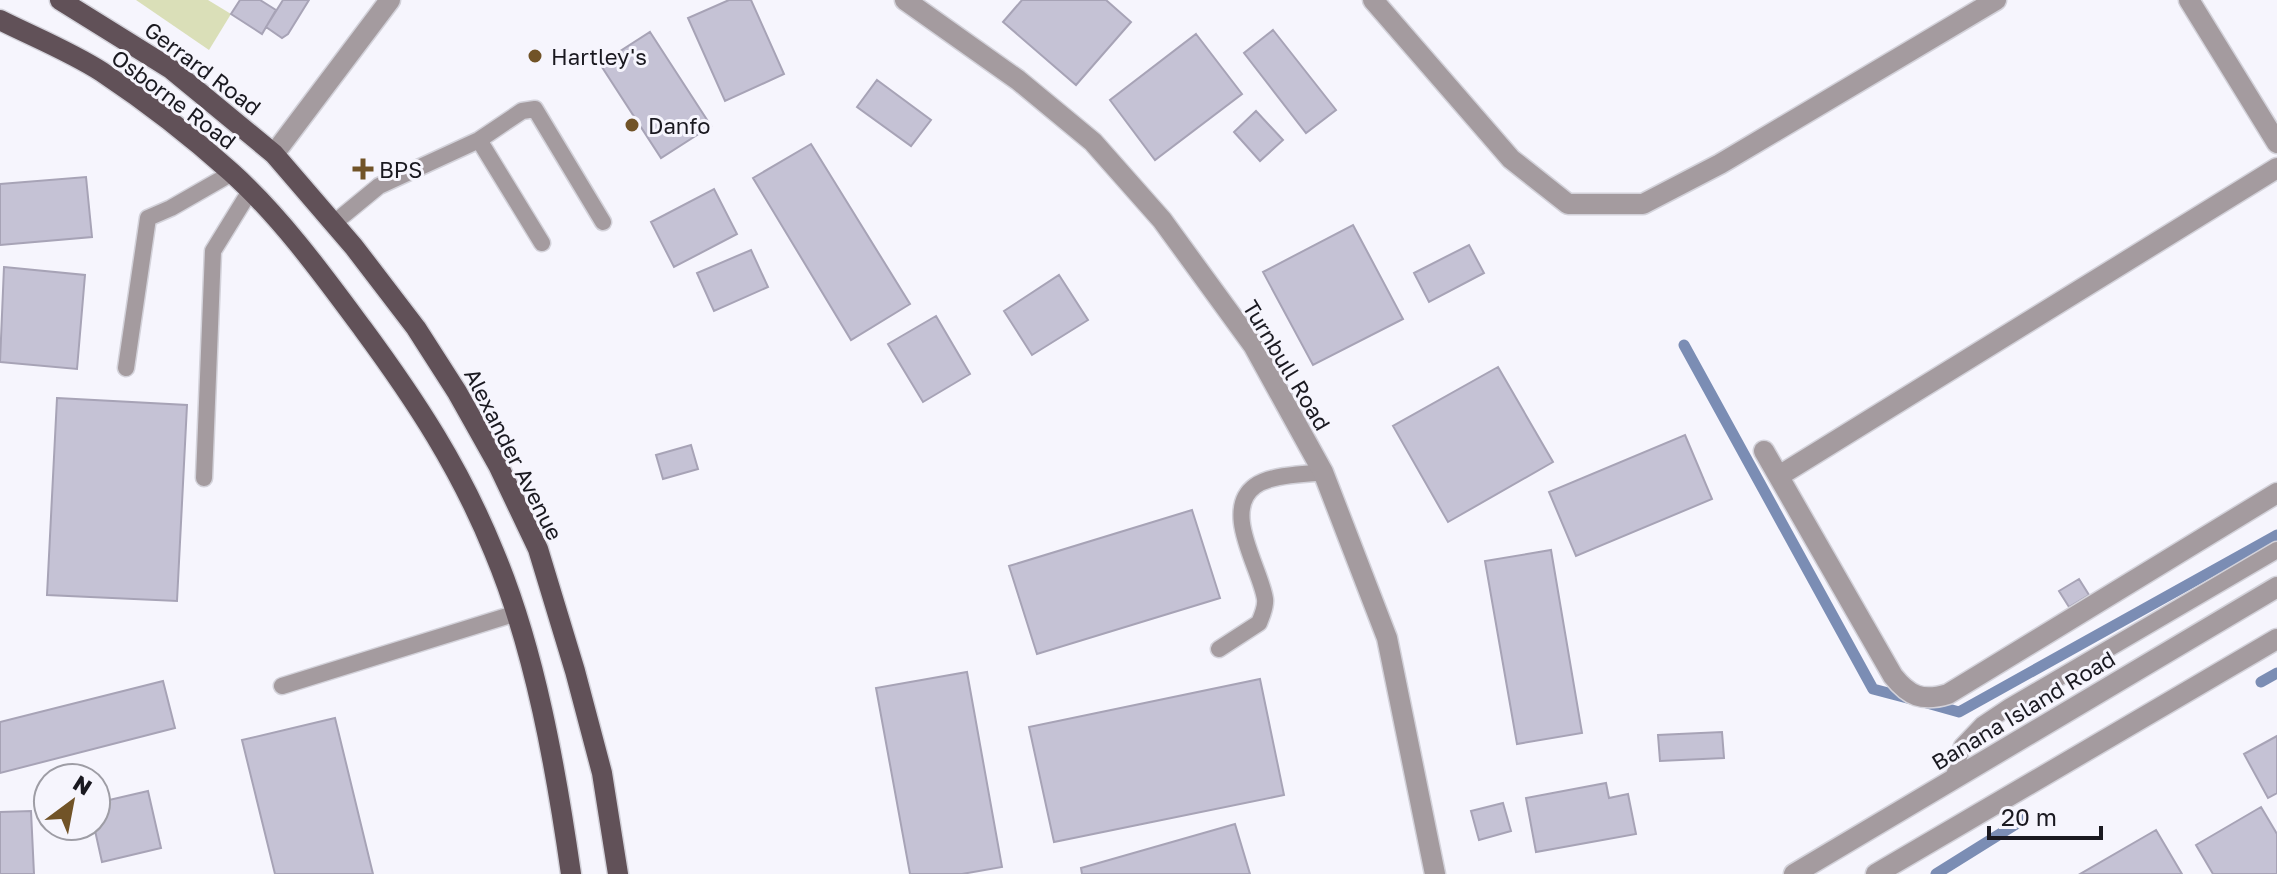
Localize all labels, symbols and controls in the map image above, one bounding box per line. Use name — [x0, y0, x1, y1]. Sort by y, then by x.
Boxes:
street label: Gerrard Road — [139, 15, 267, 121]
street label: Osborne Road — [106, 43, 242, 155]
place label: Hartley's — [551, 43, 647, 70]
marker: Hartley's — [526, 47, 544, 65]
place label: Danfo — [648, 112, 710, 139]
marker: Danfo — [623, 116, 641, 134]
place label: BPS — [379, 156, 422, 183]
marker: BPS — [354, 160, 372, 178]
street label: Turnbull Road — [1237, 295, 1337, 435]
street label: Alexander Avenue — [459, 364, 569, 544]
street label: Banana Island Road — [1926, 645, 2120, 775]
north arrow — [32, 762, 112, 842]
text: N — [69, 769, 97, 800]
scale bar — [1989, 790, 2101, 840]
text: 20 m — [2001, 802, 2057, 831]

